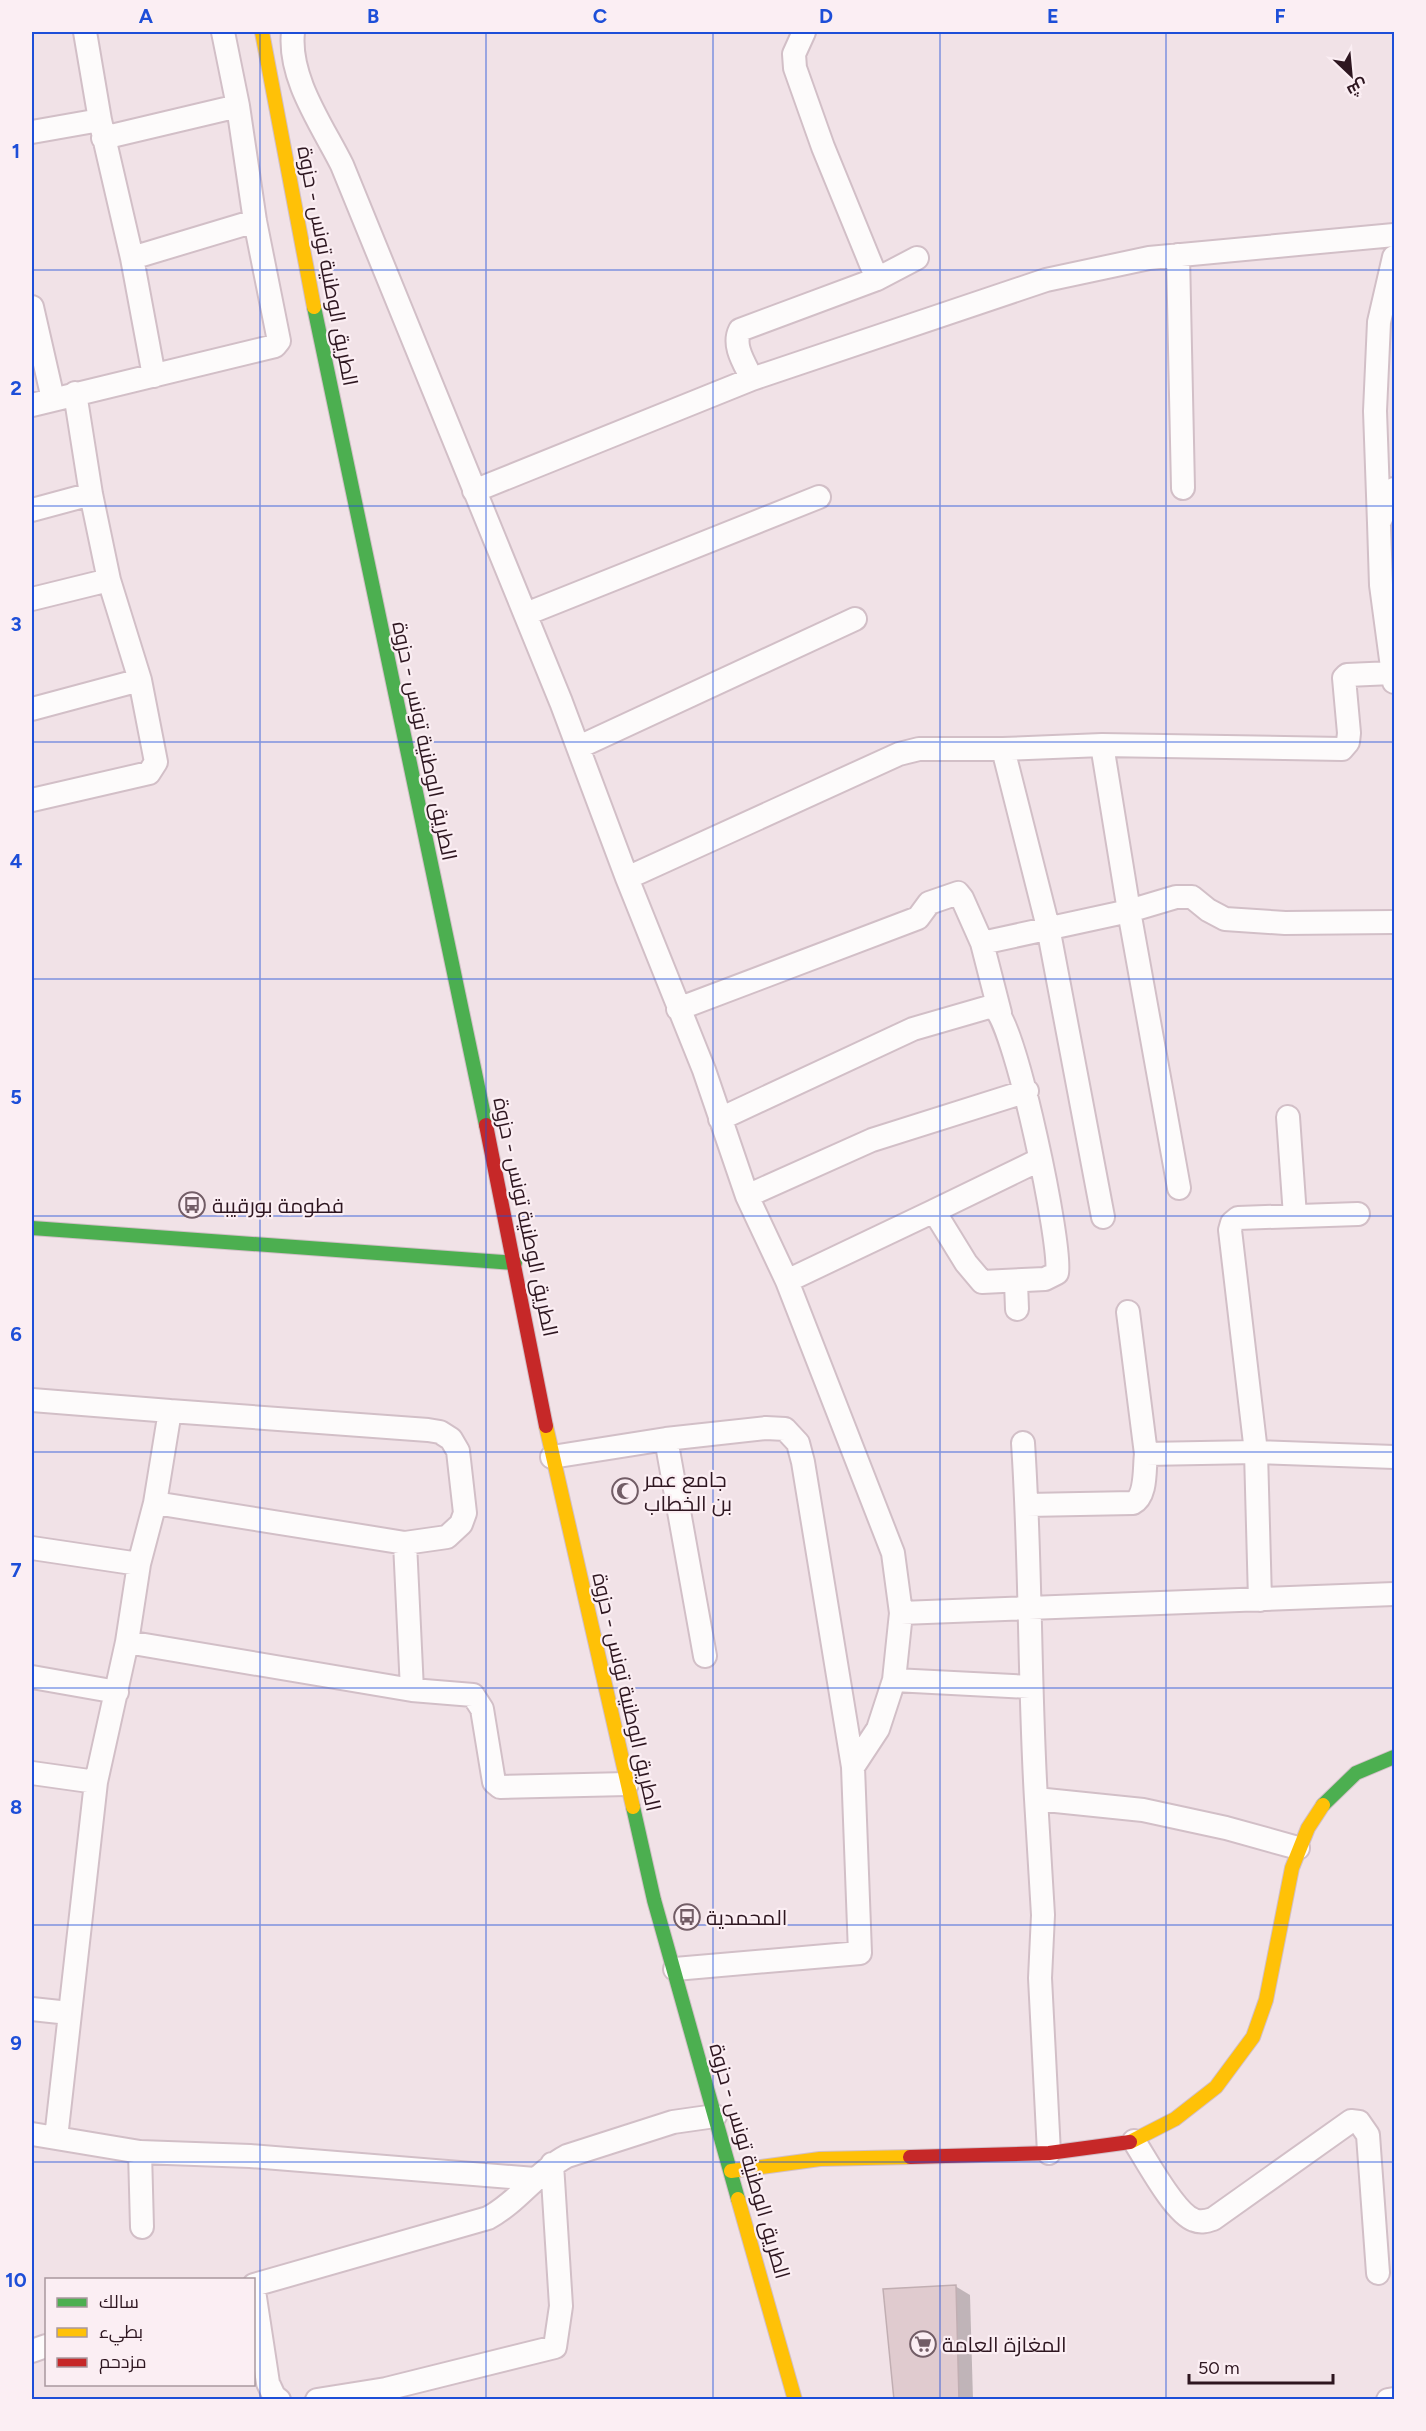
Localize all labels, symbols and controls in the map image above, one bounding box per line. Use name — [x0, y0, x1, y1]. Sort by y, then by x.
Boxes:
text: A — [139, 4, 154, 28]
text: B — [367, 4, 379, 28]
text: C — [593, 4, 607, 28]
text: D — [819, 4, 833, 28]
text: E — [1047, 4, 1059, 28]
text: F — [1274, 4, 1286, 28]
north arrow — [1321, 45, 1381, 105]
text: ش — [1344, 75, 1371, 101]
text: 1 — [12, 139, 20, 163]
street label: الطريق الوطنية تونس - حزوة — [291, 144, 364, 388]
text: 2 — [10, 376, 22, 400]
text: 3 — [10, 612, 22, 636]
street label: الطريق الوطنية تونس - حزوة — [386, 619, 463, 863]
text: 4 — [10, 849, 23, 873]
text: 5 — [10, 1085, 22, 1109]
street label: الطريق الوطنية تونس - حزوة — [487, 1095, 564, 1339]
bus stop icon: فطومة بورقيبة — [177, 1190, 207, 1220]
place label: فطومة بورقيبة — [212, 1193, 344, 1218]
text: 6 — [10, 1322, 22, 1346]
place label: جامع عمر بن الخطاب — [643, 1467, 732, 1517]
mosque icon: جامع عمر بن الخطاب — [610, 1476, 640, 1506]
text: 7 — [10, 1558, 22, 1582]
street label: الطريق الوطنية تونس - حزوة — [586, 1570, 667, 1814]
text: 8 — [10, 1795, 22, 1819]
bus stop icon: المحمدية — [672, 1902, 702, 1932]
place label: المحمدية — [706, 1905, 787, 1930]
text: 9 — [10, 2031, 22, 2055]
street label: الطريق الوطنية تونس - حزوة — [703, 2040, 796, 2282]
text: 10 — [5, 2268, 27, 2292]
legend — [45, 2278, 255, 2386]
text: سالك — [99, 2291, 139, 2313]
text: بطيء — [99, 2321, 143, 2346]
supermarket icon: المغازة العامة — [908, 2329, 938, 2359]
place label: المغازة العامة — [942, 2332, 1067, 2357]
scale bar — [1189, 2347, 1333, 2385]
text: مزدحم — [99, 2351, 147, 2374]
text: 50 m — [1198, 2357, 1240, 2379]

